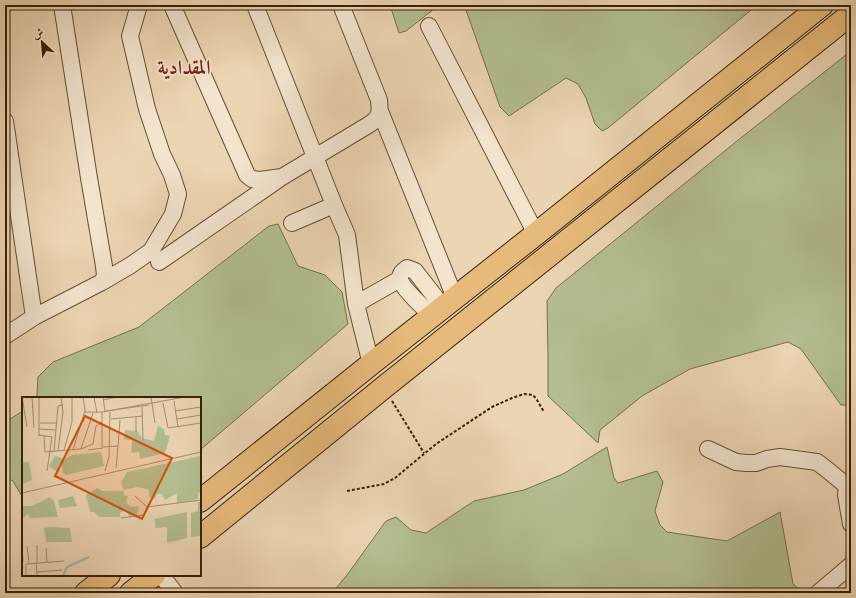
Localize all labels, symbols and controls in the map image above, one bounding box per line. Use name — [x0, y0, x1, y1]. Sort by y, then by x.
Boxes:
north arrow — [22, 22, 62, 62]
text: ش — [30, 25, 46, 43]
district label: المقدادیة — [157, 56, 211, 81]
inset map — [22, 397, 201, 576]

